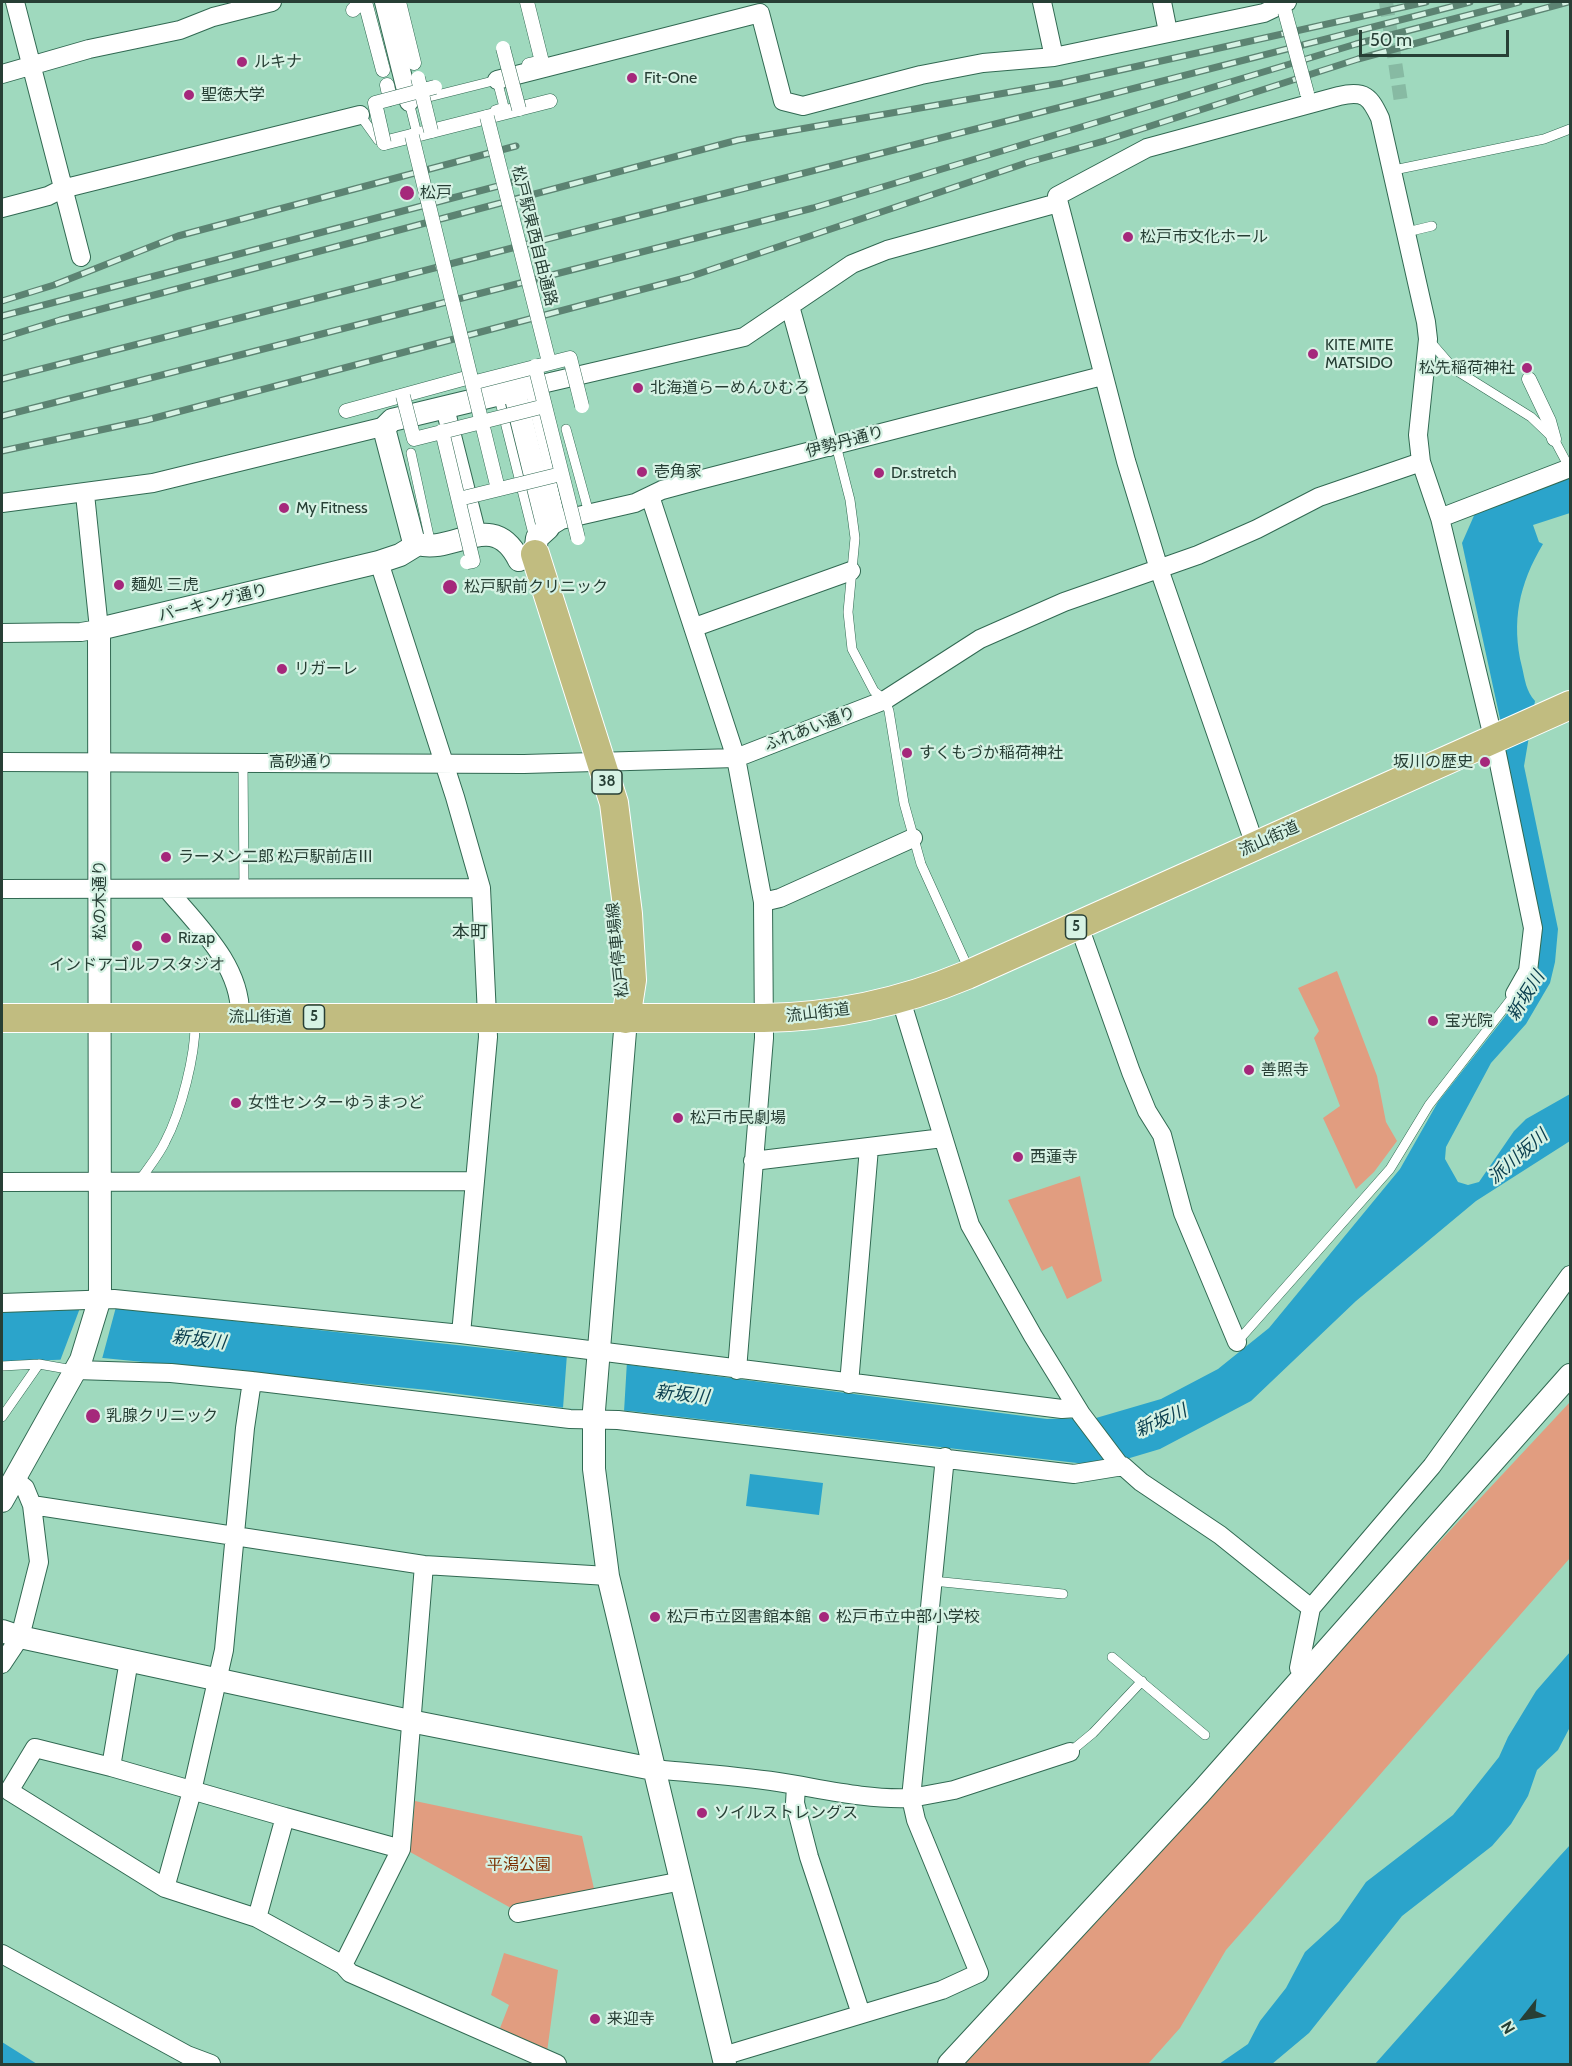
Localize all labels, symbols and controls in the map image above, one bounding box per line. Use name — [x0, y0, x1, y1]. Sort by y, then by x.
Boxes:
scale bar — [1362, 18, 1512, 56]
text: 50 m — [1370, 29, 1412, 51]
place label: ルキナ — [254, 52, 302, 72]
marker: ルキナ — [235, 55, 249, 69]
place label: Fit-One — [644, 68, 697, 88]
marker: Fit-One — [625, 71, 639, 85]
place label: 聖徳大学 — [201, 85, 265, 105]
marker: 聖徳大学 — [182, 88, 196, 102]
street label: 松戸駅東西自由通路 — [507, 164, 561, 308]
place label: 松戸 — [420, 183, 452, 203]
marker: 松戸 — [398, 184, 416, 202]
place label: 松戸市文化ホール — [1140, 227, 1268, 247]
marker: 松戸市文化ホール — [1121, 230, 1135, 244]
place label: KITE MITE MATSIDO — [1325, 335, 1394, 373]
marker: KITE MITE MATSIDO — [1306, 347, 1320, 361]
place label: 松先稲荷神社 — [1419, 358, 1515, 378]
marker: 松先稲荷神社 — [1520, 361, 1534, 375]
place label: 北海道らーめんひむろ — [650, 378, 810, 398]
marker: 北海道らーめんひむろ — [631, 381, 645, 395]
street label: 伊勢丹通り — [804, 422, 886, 462]
place label: 壱角家 — [654, 462, 702, 482]
place label: Dr.stretch — [891, 463, 957, 483]
marker: 壱角家 — [635, 465, 649, 479]
marker: Dr.stretch — [872, 466, 886, 480]
place label: My Fitness — [296, 498, 368, 518]
marker: My Fitness — [277, 501, 291, 515]
place label: 麺処 三虎 — [131, 575, 199, 595]
place label: 松戸駅前クリニック — [464, 577, 608, 597]
marker: 麺処 三虎 — [112, 578, 126, 592]
marker: 松戸駅前クリニック — [441, 578, 459, 596]
street label: パーキング通り — [156, 580, 270, 626]
place label: リガーレ — [294, 659, 358, 679]
marker: リガーレ — [275, 662, 289, 676]
street label: ふれあい通り — [762, 703, 858, 755]
place label: すくもづか稲荷神社 — [919, 743, 1063, 763]
marker: すくもづか稲荷神社 — [900, 746, 914, 760]
street label: 高砂通り — [269, 752, 333, 772]
place label: 坂川の歴史 — [1393, 752, 1473, 772]
marker: 坂川の歴史 — [1478, 755, 1492, 769]
road number: 38 — [592, 770, 622, 794]
street label: 流山街道 — [1236, 817, 1302, 861]
place label: ラーメン二郎 松戸駅前店Ⅲ — [178, 847, 374, 867]
marker: ラーメン二郎 松戸駅前店Ⅲ — [159, 850, 173, 864]
street label: 松の木通り — [90, 860, 110, 940]
street label: 松戸停車場線 — [603, 901, 633, 999]
road number: 5 — [1066, 915, 1086, 939]
district label: 本町 — [452, 922, 488, 944]
place label: Rizap — [178, 928, 215, 948]
marker: Rizap — [159, 931, 173, 945]
marker: インドアゴルフスタジオ — [130, 939, 144, 953]
place label: インドアゴルフスタジオ — [49, 955, 225, 975]
water label: 新坂川 — [1503, 967, 1549, 1025]
street label: 流山街道 — [785, 1000, 851, 1026]
road number: 5 — [304, 1005, 324, 1029]
street label: 流山街道 — [228, 1007, 292, 1027]
place label: 宝光院 — [1445, 1011, 1493, 1031]
marker: 宝光院 — [1426, 1014, 1440, 1028]
place label: 善照寺 — [1261, 1060, 1309, 1080]
marker: 善照寺 — [1242, 1063, 1256, 1077]
place label: 女性センターゆうまつど — [248, 1093, 424, 1113]
marker: 女性センターゆうまつど — [229, 1096, 243, 1110]
place label: 松戸市民劇場 — [690, 1108, 786, 1128]
marker: 松戸市民劇場 — [671, 1111, 685, 1125]
water label: 派川坂川 — [1484, 1125, 1552, 1189]
place label: 西蓮寺 — [1030, 1147, 1078, 1167]
marker: 西蓮寺 — [1011, 1150, 1025, 1164]
water label: 新坂川 — [171, 1326, 227, 1354]
water label: 新坂川 — [654, 1381, 710, 1409]
water label: 新坂川 — [1132, 1400, 1190, 1442]
place label: 乳腺クリニック — [106, 1406, 218, 1426]
marker: 乳腺クリニック — [84, 1407, 102, 1425]
place label: 松戸市立図書館本館 — [667, 1607, 811, 1627]
place label: 松戸市立中部小学校 — [836, 1607, 980, 1627]
marker: 松戸市立図書館本館 — [648, 1610, 662, 1624]
marker: 松戸市立中部小学校 — [817, 1610, 831, 1624]
place label: ソイルストレングス — [714, 1803, 858, 1823]
marker: ソイルストレングス — [695, 1806, 709, 1820]
park label: 平潟公園 — [487, 1855, 551, 1875]
north arrow — [1494, 1988, 1554, 2048]
place label: 来迎寺 — [607, 2009, 655, 2029]
marker: 来迎寺 — [588, 2012, 602, 2026]
text: N — [1497, 2018, 1519, 2037]

